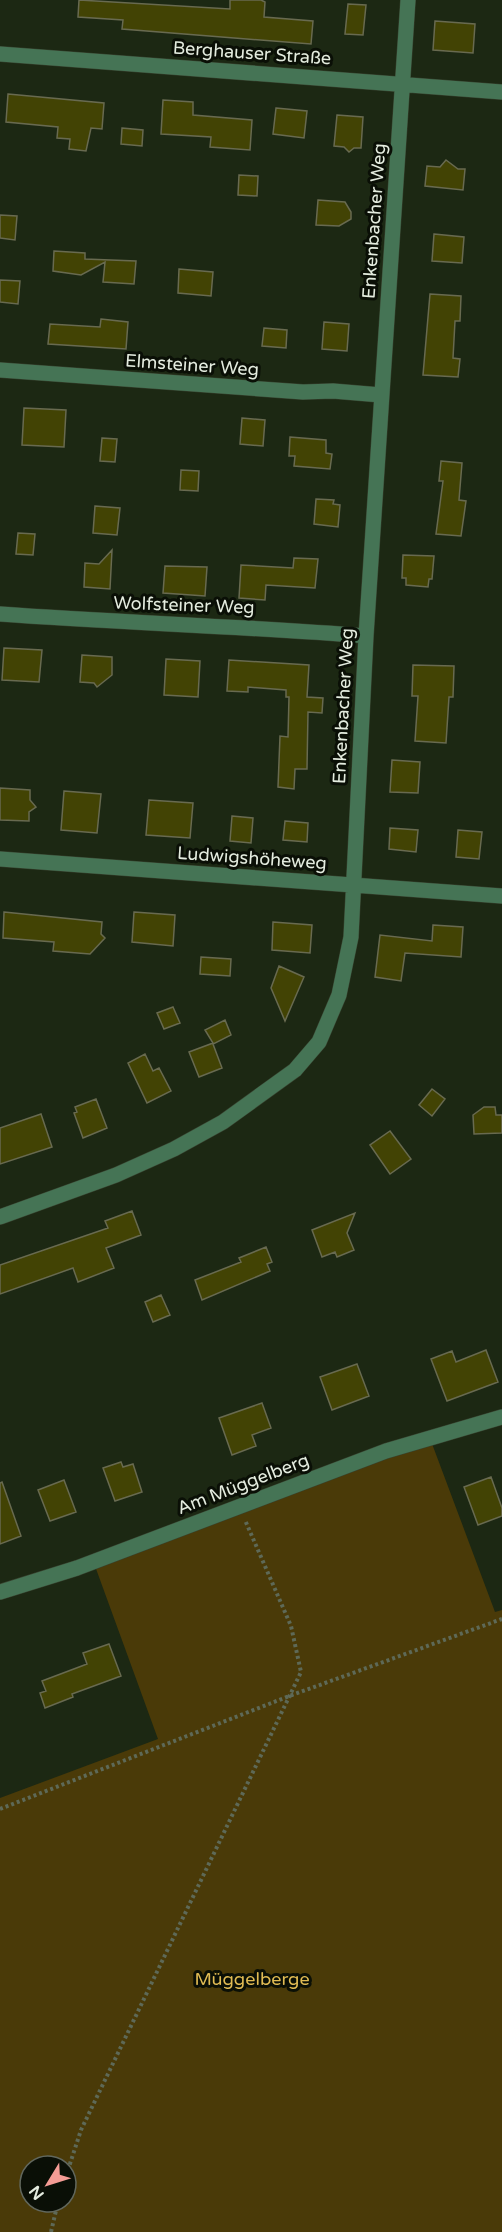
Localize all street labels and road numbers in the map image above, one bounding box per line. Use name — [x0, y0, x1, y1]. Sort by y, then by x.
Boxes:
street label: Berghauser Straße — [172, 36, 332, 70]
street label: Enkenbacher Weg — [358, 143, 390, 299]
street label: Elmsteiner Weg — [124, 349, 260, 381]
street label: Wolfsteiner Weg — [113, 592, 255, 618]
street label: Enkenbacher Weg — [328, 628, 358, 784]
street label: Ludwigshöheweg — [176, 842, 328, 874]
street label: Am Müggelberg — [174, 1449, 312, 1519]

